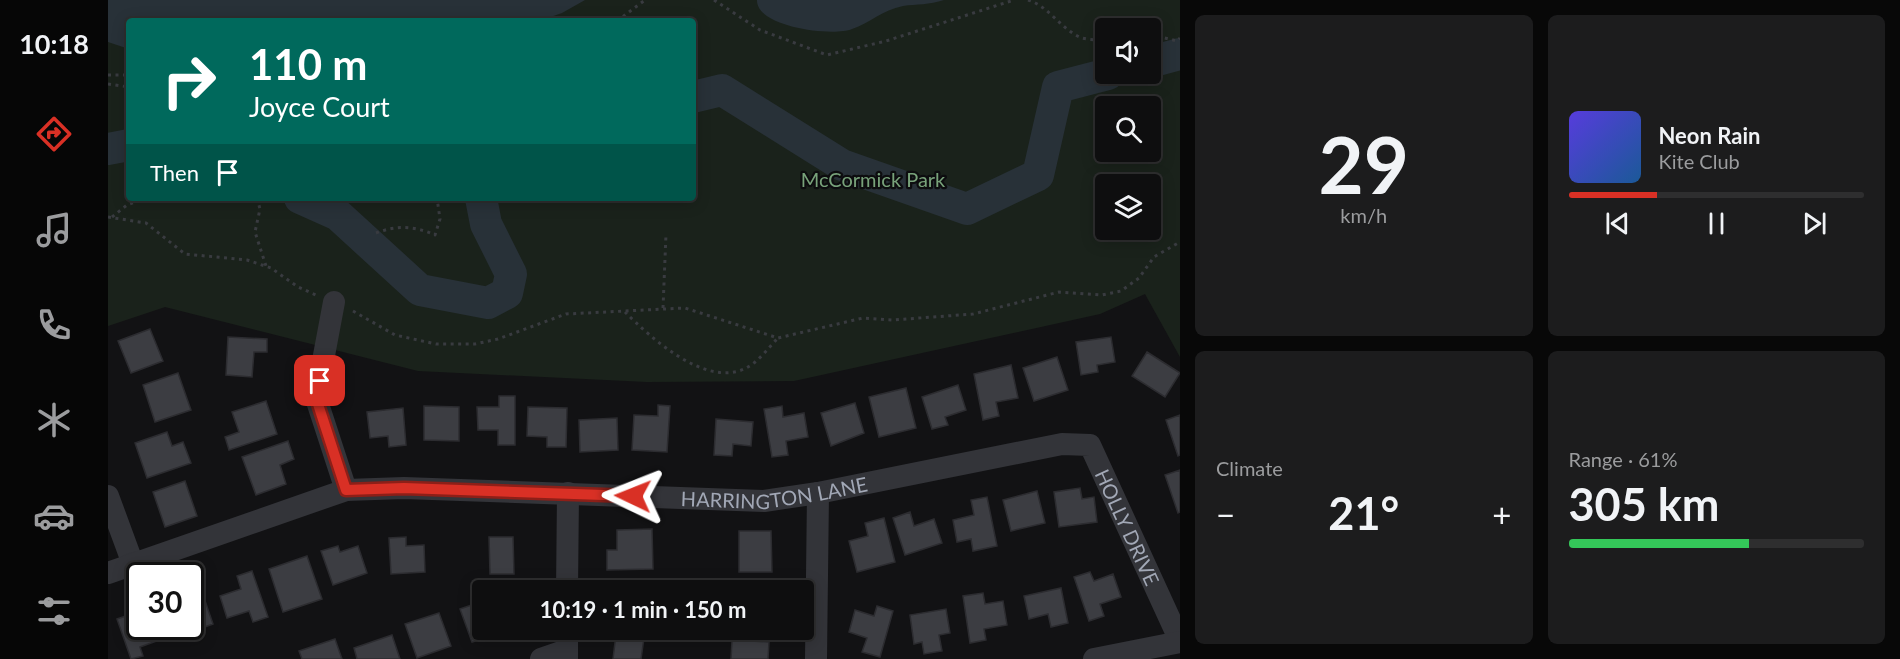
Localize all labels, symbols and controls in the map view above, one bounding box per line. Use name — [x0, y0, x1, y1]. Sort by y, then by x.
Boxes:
map controls — [1095, 18, 1161, 240]
button: sound — [1095, 18, 1161, 84]
text: 10:18 — [19, 27, 89, 60]
text: 110 m — [249, 39, 367, 89]
icon: right — [150, 42, 228, 120]
text: Joyce Court — [249, 90, 390, 123]
button: search — [1095, 96, 1161, 162]
icon: directions — [33, 113, 75, 155]
text: 29 — [1319, 117, 1409, 211]
text: Neon Rain — [1659, 122, 1760, 149]
text: Kite Club — [1659, 149, 1740, 173]
icon: arrive — [211, 156, 244, 189]
text: Then — [150, 159, 199, 186]
park label: McCormick Park — [801, 167, 946, 191]
button: layers — [1095, 174, 1161, 240]
text: km/h — [1340, 203, 1387, 227]
icon: previous — [1601, 207, 1634, 240]
icon: pause — [1700, 207, 1733, 240]
icon: next — [1798, 207, 1831, 240]
icon: music — [33, 209, 75, 251]
icon: phone — [33, 304, 75, 346]
pin — [294, 355, 345, 406]
icon: arrive — [303, 364, 336, 397]
icon: climate — [33, 399, 75, 441]
text: Range · 61% — [1569, 447, 1677, 471]
text: Climate — [1216, 456, 1283, 480]
position arrow — [601, 464, 665, 528]
street label: HOLLY DRIVE — [1091, 465, 1165, 589]
street label: HARRINGTON LANE — [680, 471, 869, 513]
text: 305 km — [1569, 477, 1719, 531]
text: 21° — [1328, 486, 1399, 540]
text: − — [1216, 494, 1235, 534]
text: + — [1492, 494, 1512, 534]
icon: car — [33, 495, 75, 537]
speed limit sign: 30 — [126, 562, 204, 640]
icon: filters — [33, 590, 75, 632]
text: 10:19 · 1 min · 150 m — [540, 596, 746, 623]

